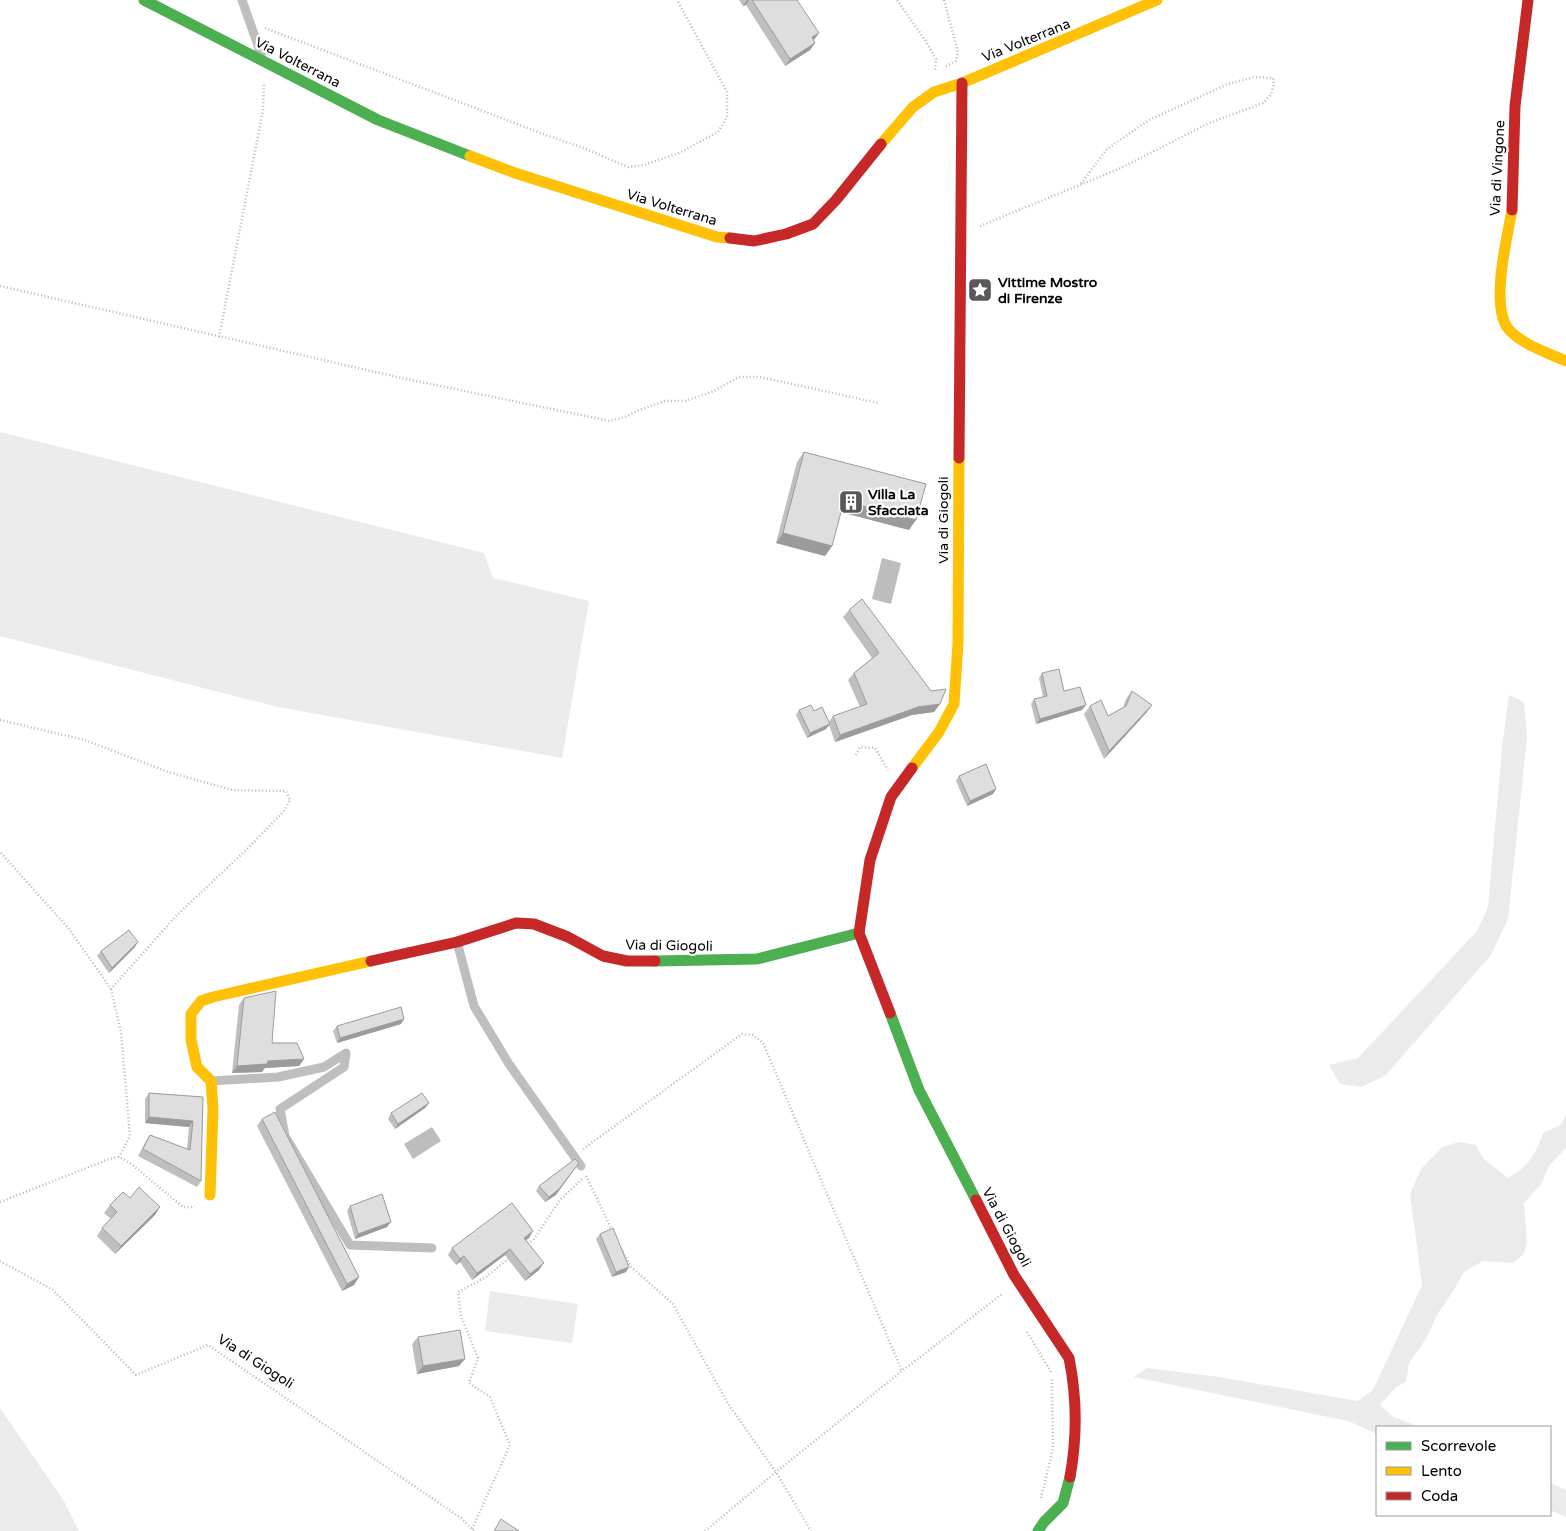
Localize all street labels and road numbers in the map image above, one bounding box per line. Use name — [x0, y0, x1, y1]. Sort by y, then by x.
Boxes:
street label: Via Volterrana — [980, 15, 1073, 66]
street label: Via Volterrana — [252, 34, 343, 91]
street label: Via di Vingone — [1487, 120, 1509, 216]
street label: Via Volterrana — [625, 186, 719, 229]
street label: Via di Giogoli — [935, 476, 952, 564]
street label: Via di Giogoli — [625, 936, 713, 955]
street label: Via di Giogoli — [979, 1185, 1035, 1270]
street label: Via di Giogoli — [214, 1330, 297, 1392]

